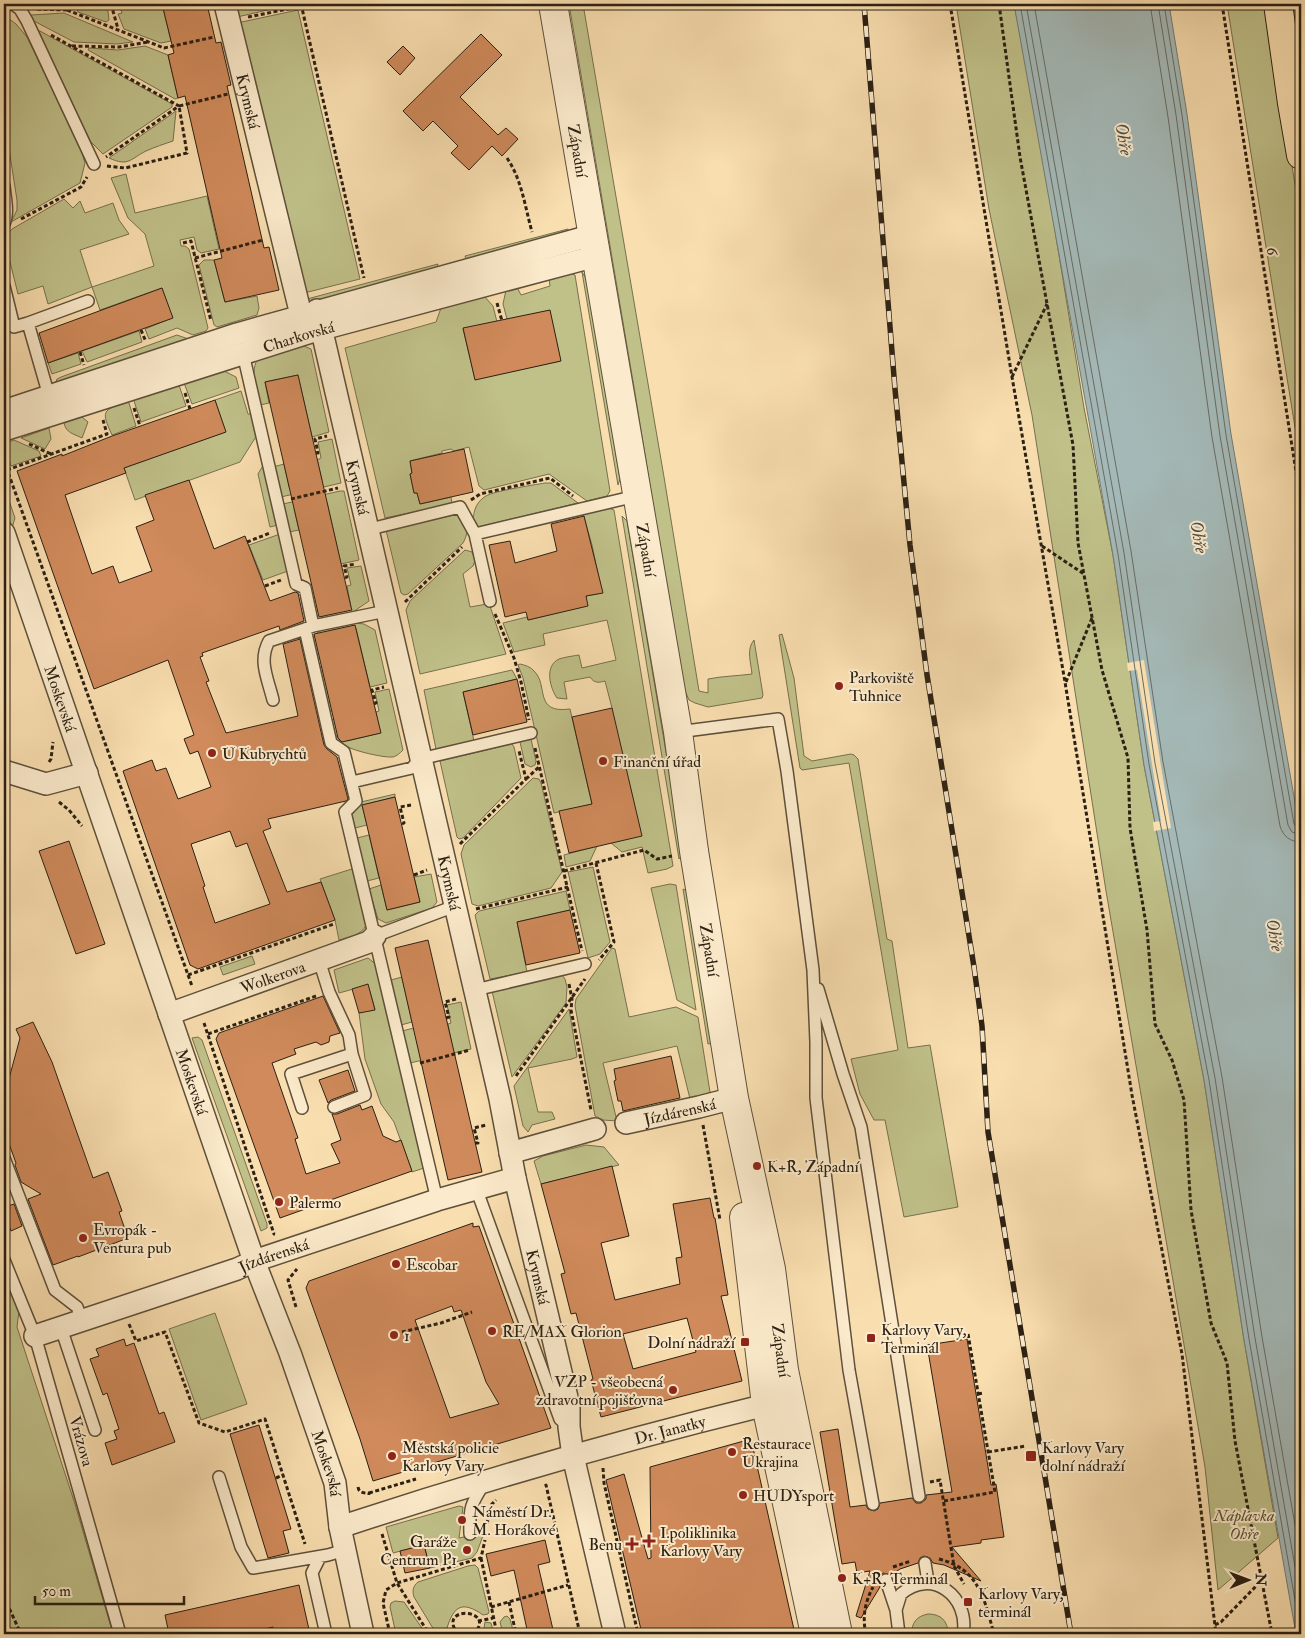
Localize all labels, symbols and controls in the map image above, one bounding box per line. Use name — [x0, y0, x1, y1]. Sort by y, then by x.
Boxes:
street label: Krymská — [231, 72, 264, 131]
water label: Ohře — [1109, 121, 1138, 158]
street label: Západní — [563, 123, 592, 181]
street label: 6 — [1262, 246, 1283, 258]
street label: Charkovská — [260, 317, 337, 358]
street label: Krymská — [341, 458, 373, 518]
water label: Ohře — [1184, 519, 1213, 556]
street label: Západní — [631, 522, 660, 580]
street label: Moskevská — [39, 663, 81, 735]
place label: Parkoviště Tuhnice — [849, 668, 914, 706]
marker: Parkoviště Tuhnice — [833, 680, 845, 692]
place label: U Kubrychtů — [222, 744, 307, 764]
marker: U Kubrychtů — [206, 747, 218, 759]
place label: Finanční úřad — [613, 752, 701, 772]
marker: Finanční úřad — [597, 755, 609, 767]
street label: Krymská — [433, 853, 465, 913]
water label: Ohře — [1260, 917, 1289, 954]
street label: Západní — [695, 922, 723, 980]
street label: Wolkerova — [237, 957, 308, 999]
street label: Moskevská — [171, 1046, 212, 1118]
street label: Jízdárenská — [641, 1094, 718, 1131]
place label: K+R, Západní — [767, 1157, 860, 1178]
marker: K+R, Západní — [751, 1160, 763, 1172]
place label: Palermo — [289, 1193, 342, 1213]
marker: Palermo — [273, 1196, 285, 1208]
place label: Evropák - Ventura pub — [93, 1220, 171, 1259]
marker: Evropák - Ventura pub — [77, 1232, 89, 1244]
street label: Jízdárenská — [235, 1234, 312, 1279]
street label: Krymská — [521, 1247, 554, 1307]
place label: Escobar — [406, 1255, 458, 1275]
marker: Escobar — [390, 1258, 402, 1270]
place label: Karlovy Vary, Terminál — [881, 1320, 967, 1358]
place label: RE/MAX Glorion — [502, 1322, 622, 1342]
street label: Západní — [767, 1323, 795, 1381]
marker: RE/MAX Glorion — [486, 1325, 498, 1337]
place label: 1 — [404, 1326, 410, 1346]
marker: 1 — [388, 1329, 400, 1341]
marker: Karlovy Vary, Terminál — [865, 1332, 877, 1344]
place label: Dolní nádraží — [647, 1333, 737, 1353]
marker: Dolní nádraží — [739, 1336, 751, 1348]
place label: VZP - všeobecná zdravotní pojišťovna — [536, 1372, 663, 1411]
marker: VZP - všeobecná zdravotní pojišťovna — [667, 1384, 679, 1396]
street label: Dr. Janatky — [632, 1411, 709, 1449]
street label: Vrázova — [64, 1414, 98, 1469]
street label: Moskevská — [306, 1428, 346, 1498]
place label: Restaurace Ukrajina — [742, 1434, 812, 1472]
place label: Městská policie Karlovy Vary — [402, 1438, 499, 1476]
place label: Karlovy Vary dolní nádraží — [1042, 1438, 1126, 1476]
marker: Restaurace Ukrajina — [726, 1446, 738, 1458]
marker: Karlovy Vary dolní nádraží — [1024, 1449, 1038, 1463]
marker: Městská policie Karlovy Vary — [386, 1450, 398, 1462]
place label: HUDYsport — [753, 1486, 834, 1507]
marker: HUDYsport — [737, 1489, 749, 1501]
place label: Náměstí Dr. M. Horákové — [472, 1502, 556, 1540]
park label: Náplavka Ohře — [1213, 1506, 1274, 1544]
marker: Náměstí Dr. M. Horákové — [456, 1514, 468, 1526]
place label: I.poliklinika Karlovy Vary — [660, 1523, 743, 1561]
place label: Garáže Centrum P1 — [380, 1532, 457, 1570]
marker: I.poliklinika Karlovy Vary — [642, 1534, 656, 1548]
place label: Benu — [588, 1535, 622, 1555]
marker: Benu — [626, 1538, 638, 1550]
marker: Garáže Centrum P1 — [461, 1544, 473, 1556]
north arrow — [1222, 1556, 1272, 1606]
place label: K+R, Terminál — [852, 1569, 948, 1589]
marker: K+R, Terminál — [836, 1572, 848, 1584]
text: N — [1252, 1572, 1269, 1587]
scale bar — [35, 1573, 184, 1605]
text: 50 m — [42, 1582, 71, 1601]
place label: Karlovy Vary, terminál — [978, 1584, 1064, 1622]
marker: Karlovy Vary, terminál — [962, 1596, 974, 1608]

